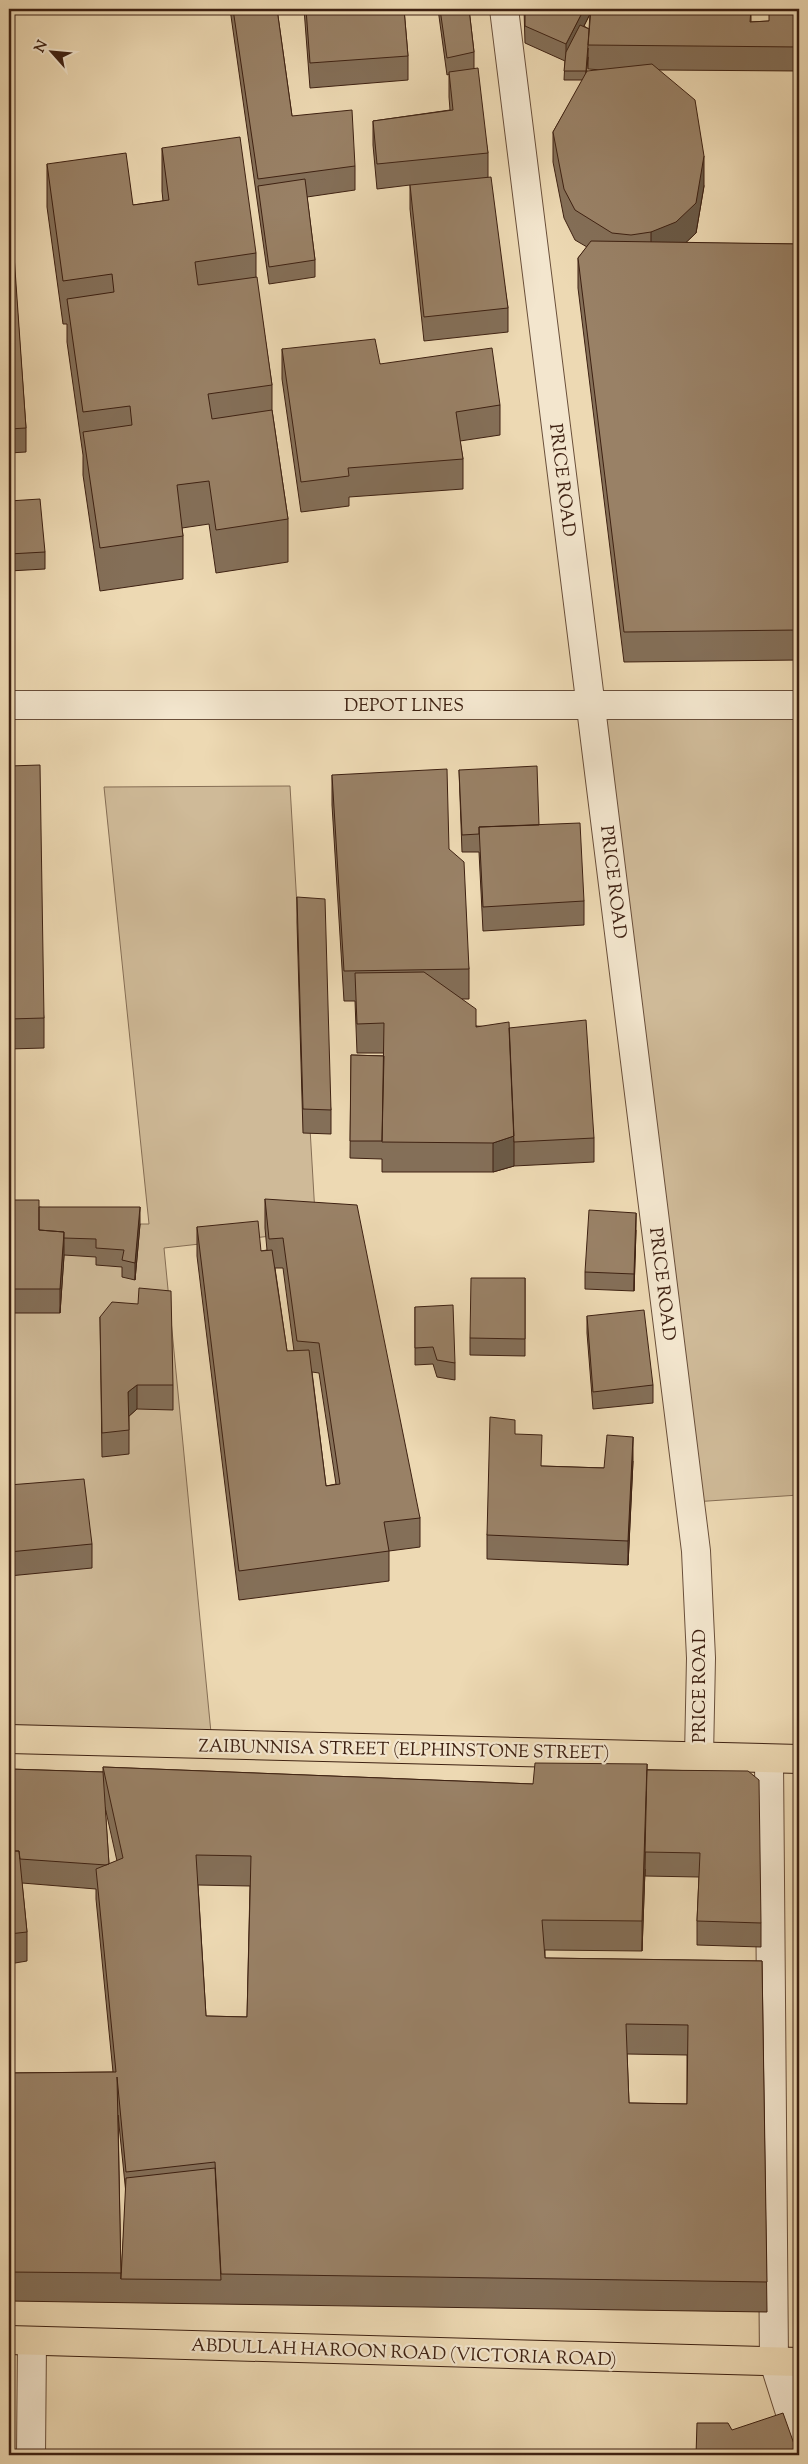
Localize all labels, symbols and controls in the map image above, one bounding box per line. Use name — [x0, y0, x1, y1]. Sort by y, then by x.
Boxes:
north arrow — [28, 28, 78, 78]
text: N — [31, 37, 54, 57]
street label: PRICE ROAD — [541, 422, 581, 538]
street label: DEPOT LINES — [344, 694, 464, 720]
street label: PRICE ROAD — [592, 824, 632, 940]
street label: PRICE ROAD — [641, 1226, 681, 1342]
street label: PRICE ROAD — [688, 1629, 714, 1743]
street label: ZAIBUNNISA STREET (ELPHINSTONE STREET) — [198, 1734, 610, 1768]
street label: ABDULLAH HAROON ROAD (VICTORIA ROAD) — [191, 2334, 617, 2374]

